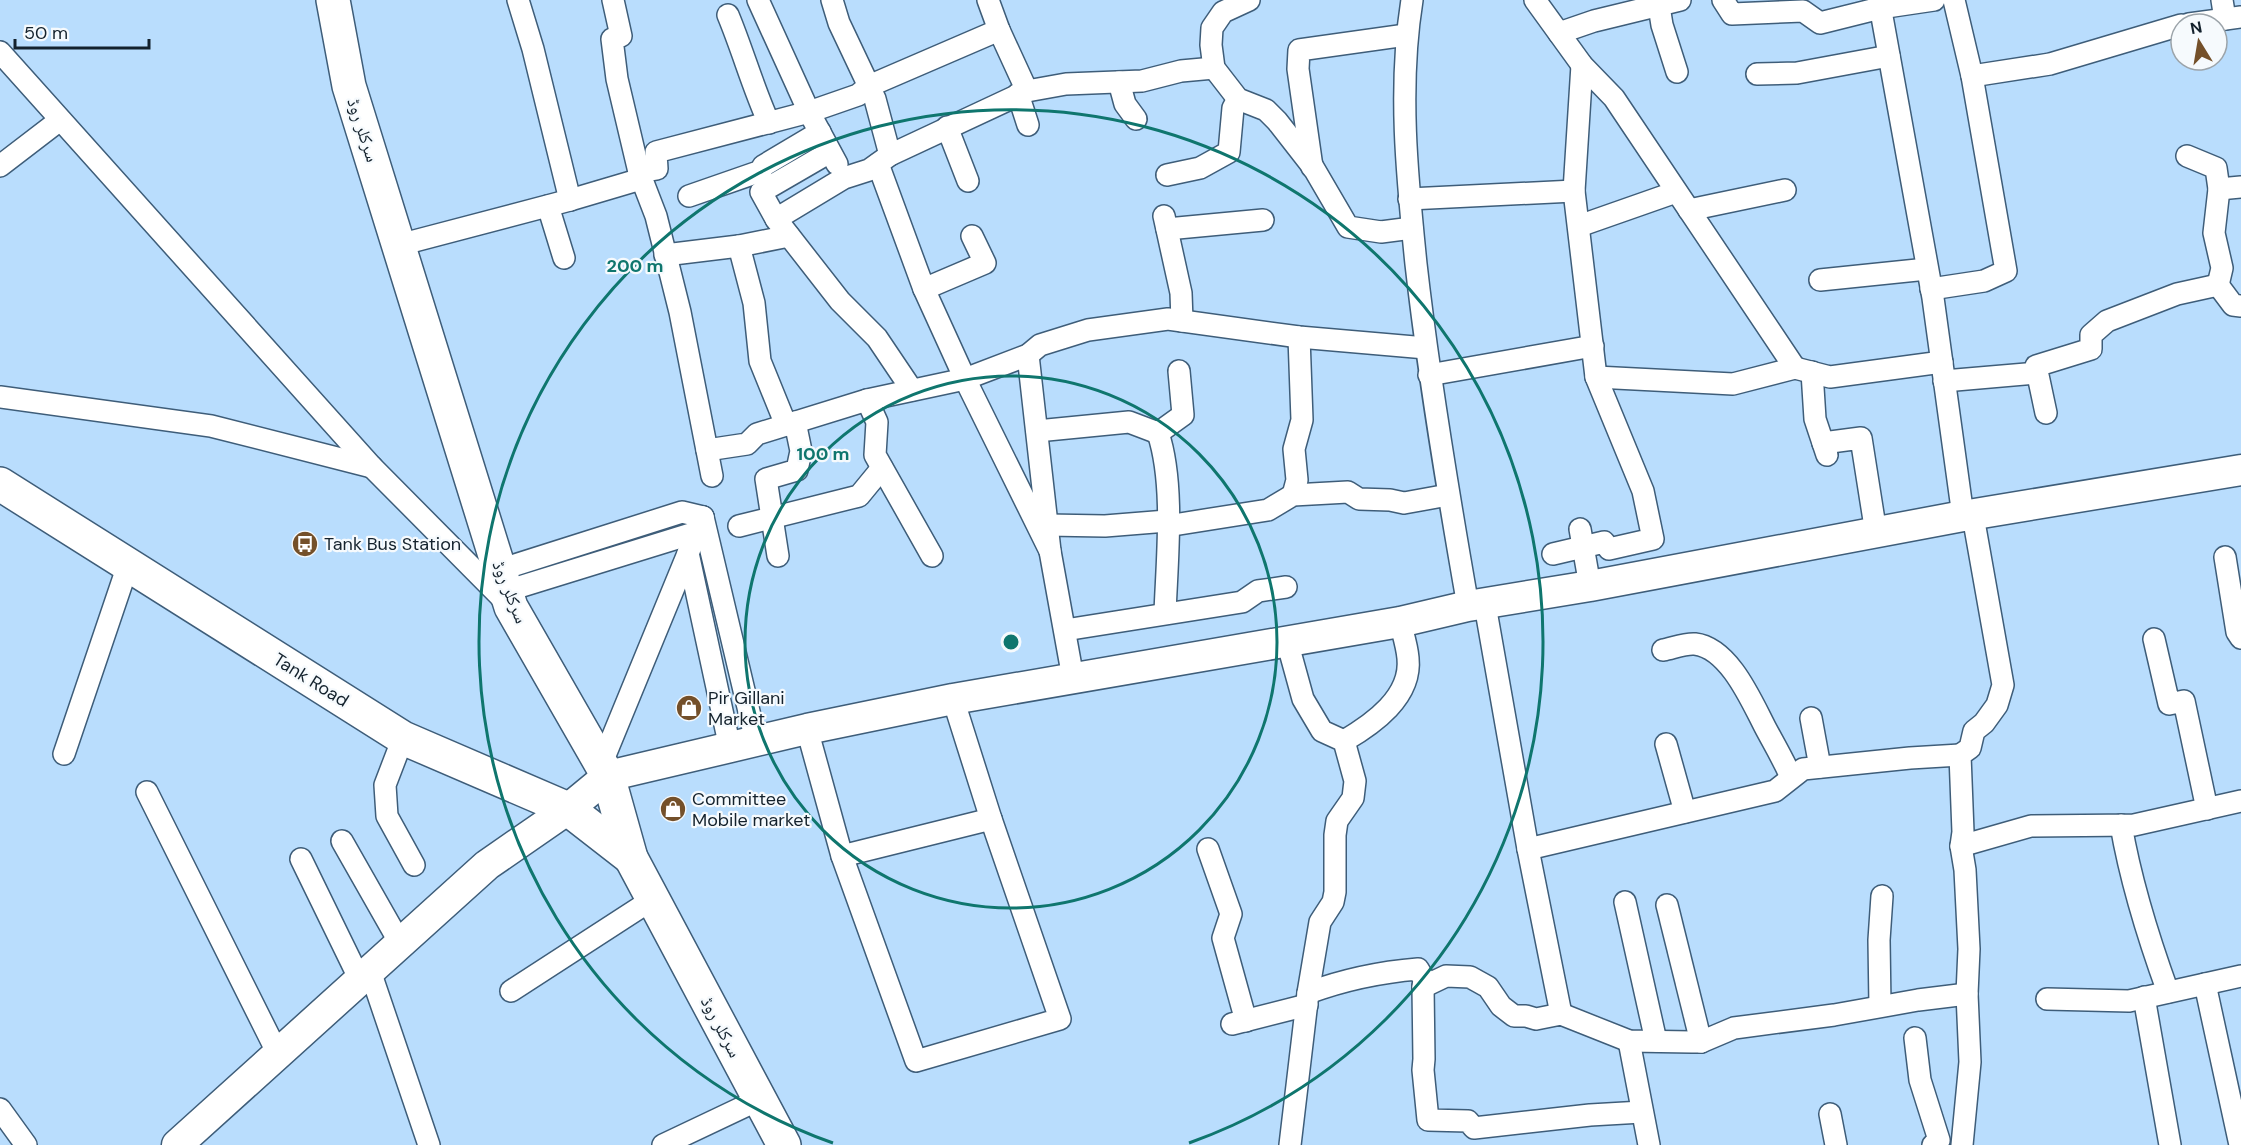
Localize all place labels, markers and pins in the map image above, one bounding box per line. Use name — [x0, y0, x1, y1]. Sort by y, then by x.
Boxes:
bus stop icon: Tank Bus Station — [290, 529, 320, 559]
place label: Tank Bus Station — [324, 532, 461, 556]
centre of rings — [1001, 632, 1021, 652]
place label: Pir Gillani Market — [708, 686, 785, 731]
shop icon: Pir Gillani Market — [674, 693, 704, 723]
place label: Committee Mobile market — [692, 787, 810, 832]
shop icon: Committee Mobile market — [658, 794, 688, 824]

